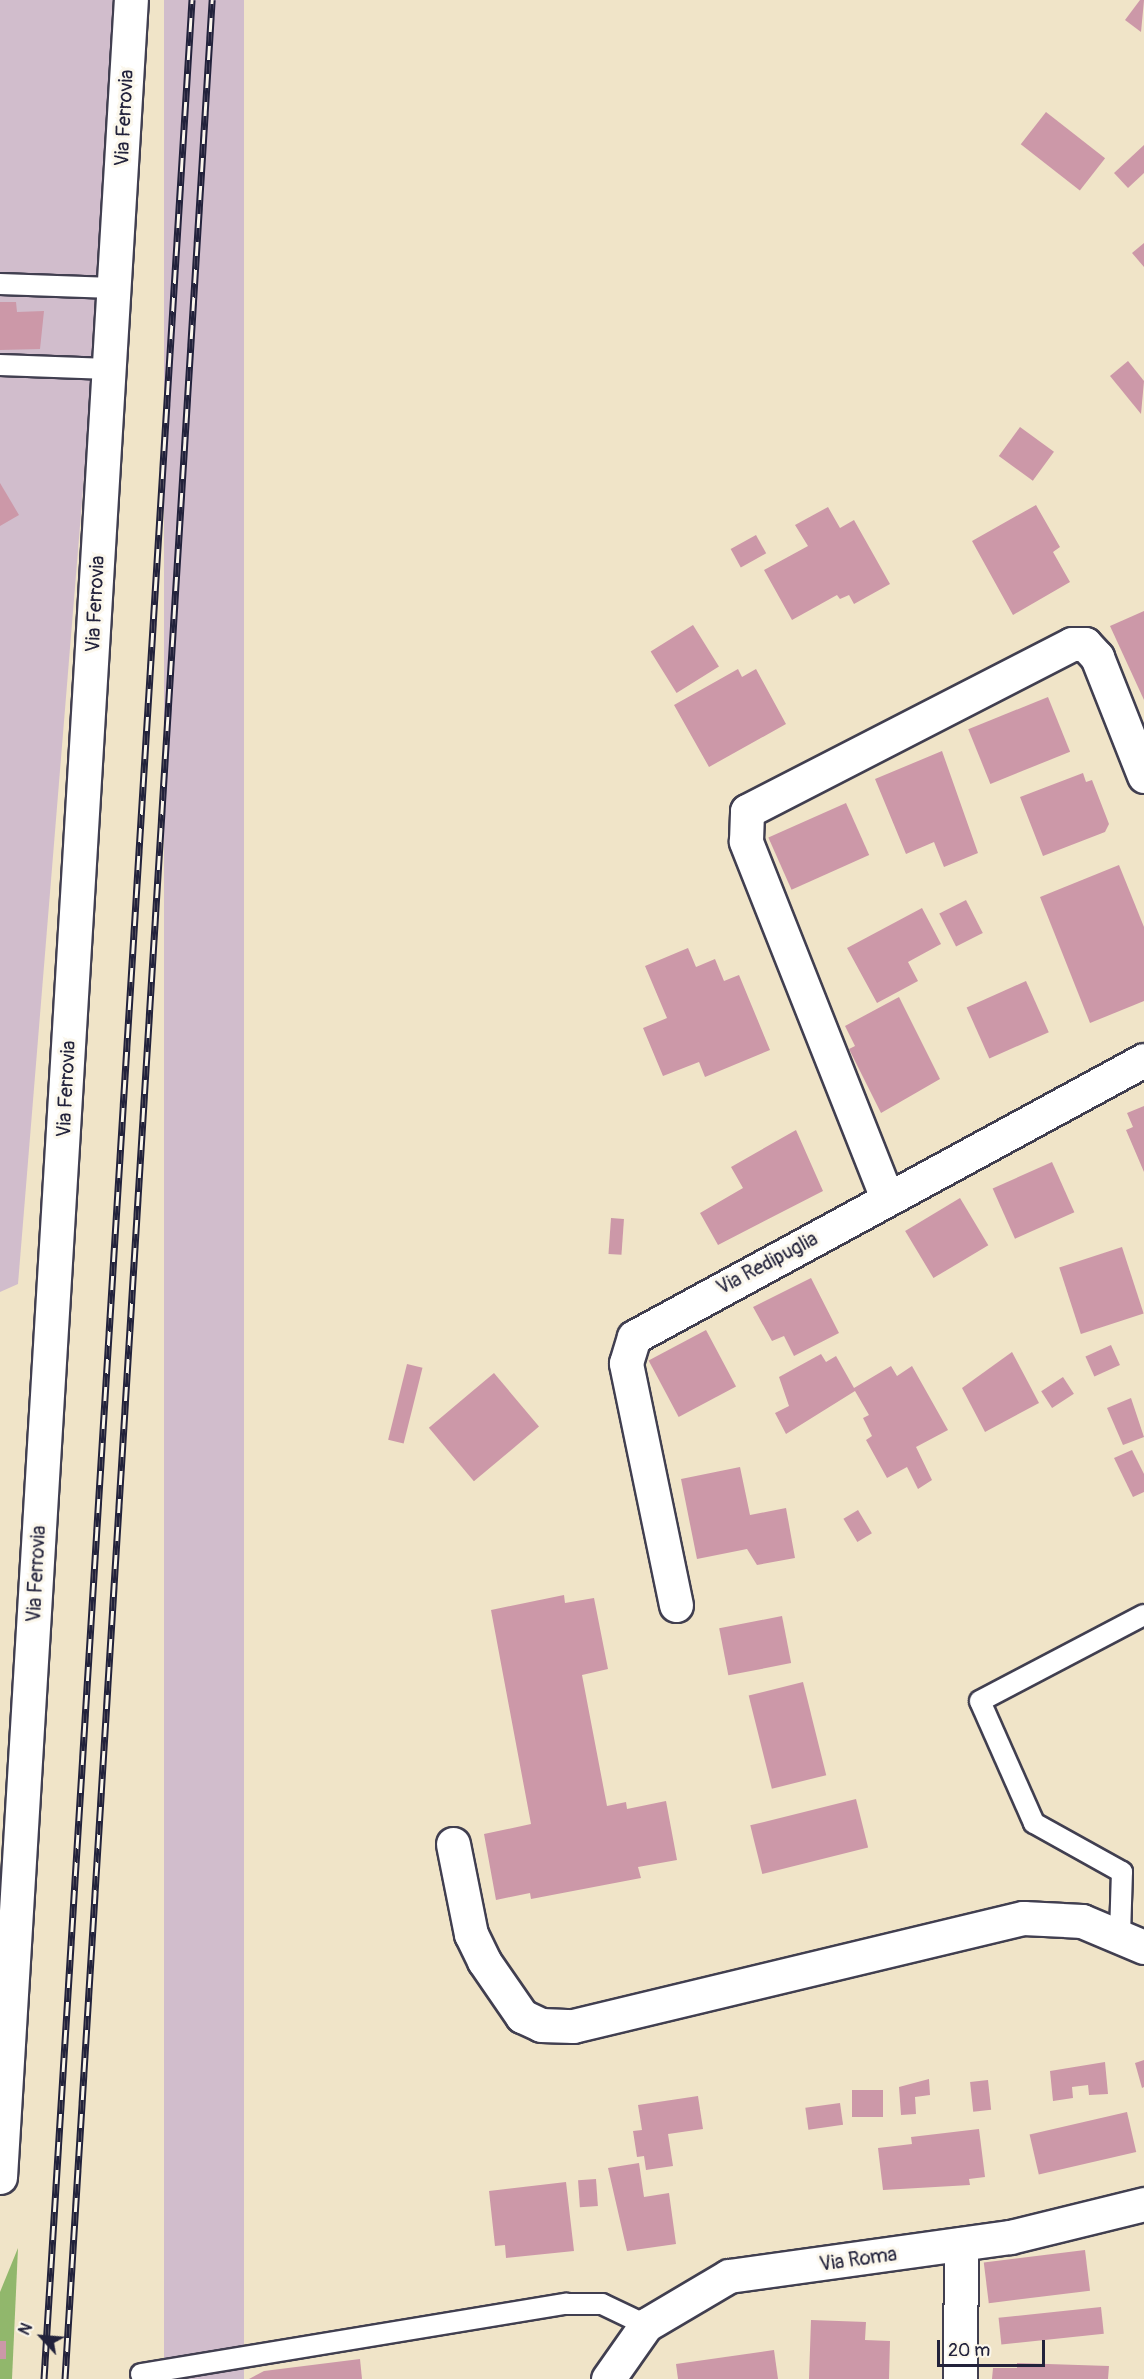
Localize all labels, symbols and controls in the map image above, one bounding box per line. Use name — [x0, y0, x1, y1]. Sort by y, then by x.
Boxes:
street label: Via Ferrovia — [109, 69, 139, 167]
street label: Via Ferrovia — [80, 555, 110, 653]
street label: Via Ferrovia — [51, 1040, 81, 1138]
street label: Via Redipuglia — [712, 1226, 822, 1300]
street label: Via Ferrovia — [21, 1525, 51, 1623]
street label: Via Roma — [818, 2242, 898, 2276]
north arrow — [12, 2307, 72, 2367]
text: N — [14, 2320, 37, 2338]
scale bar — [940, 2328, 1048, 2366]
text: 20 m — [948, 2339, 990, 2362]

